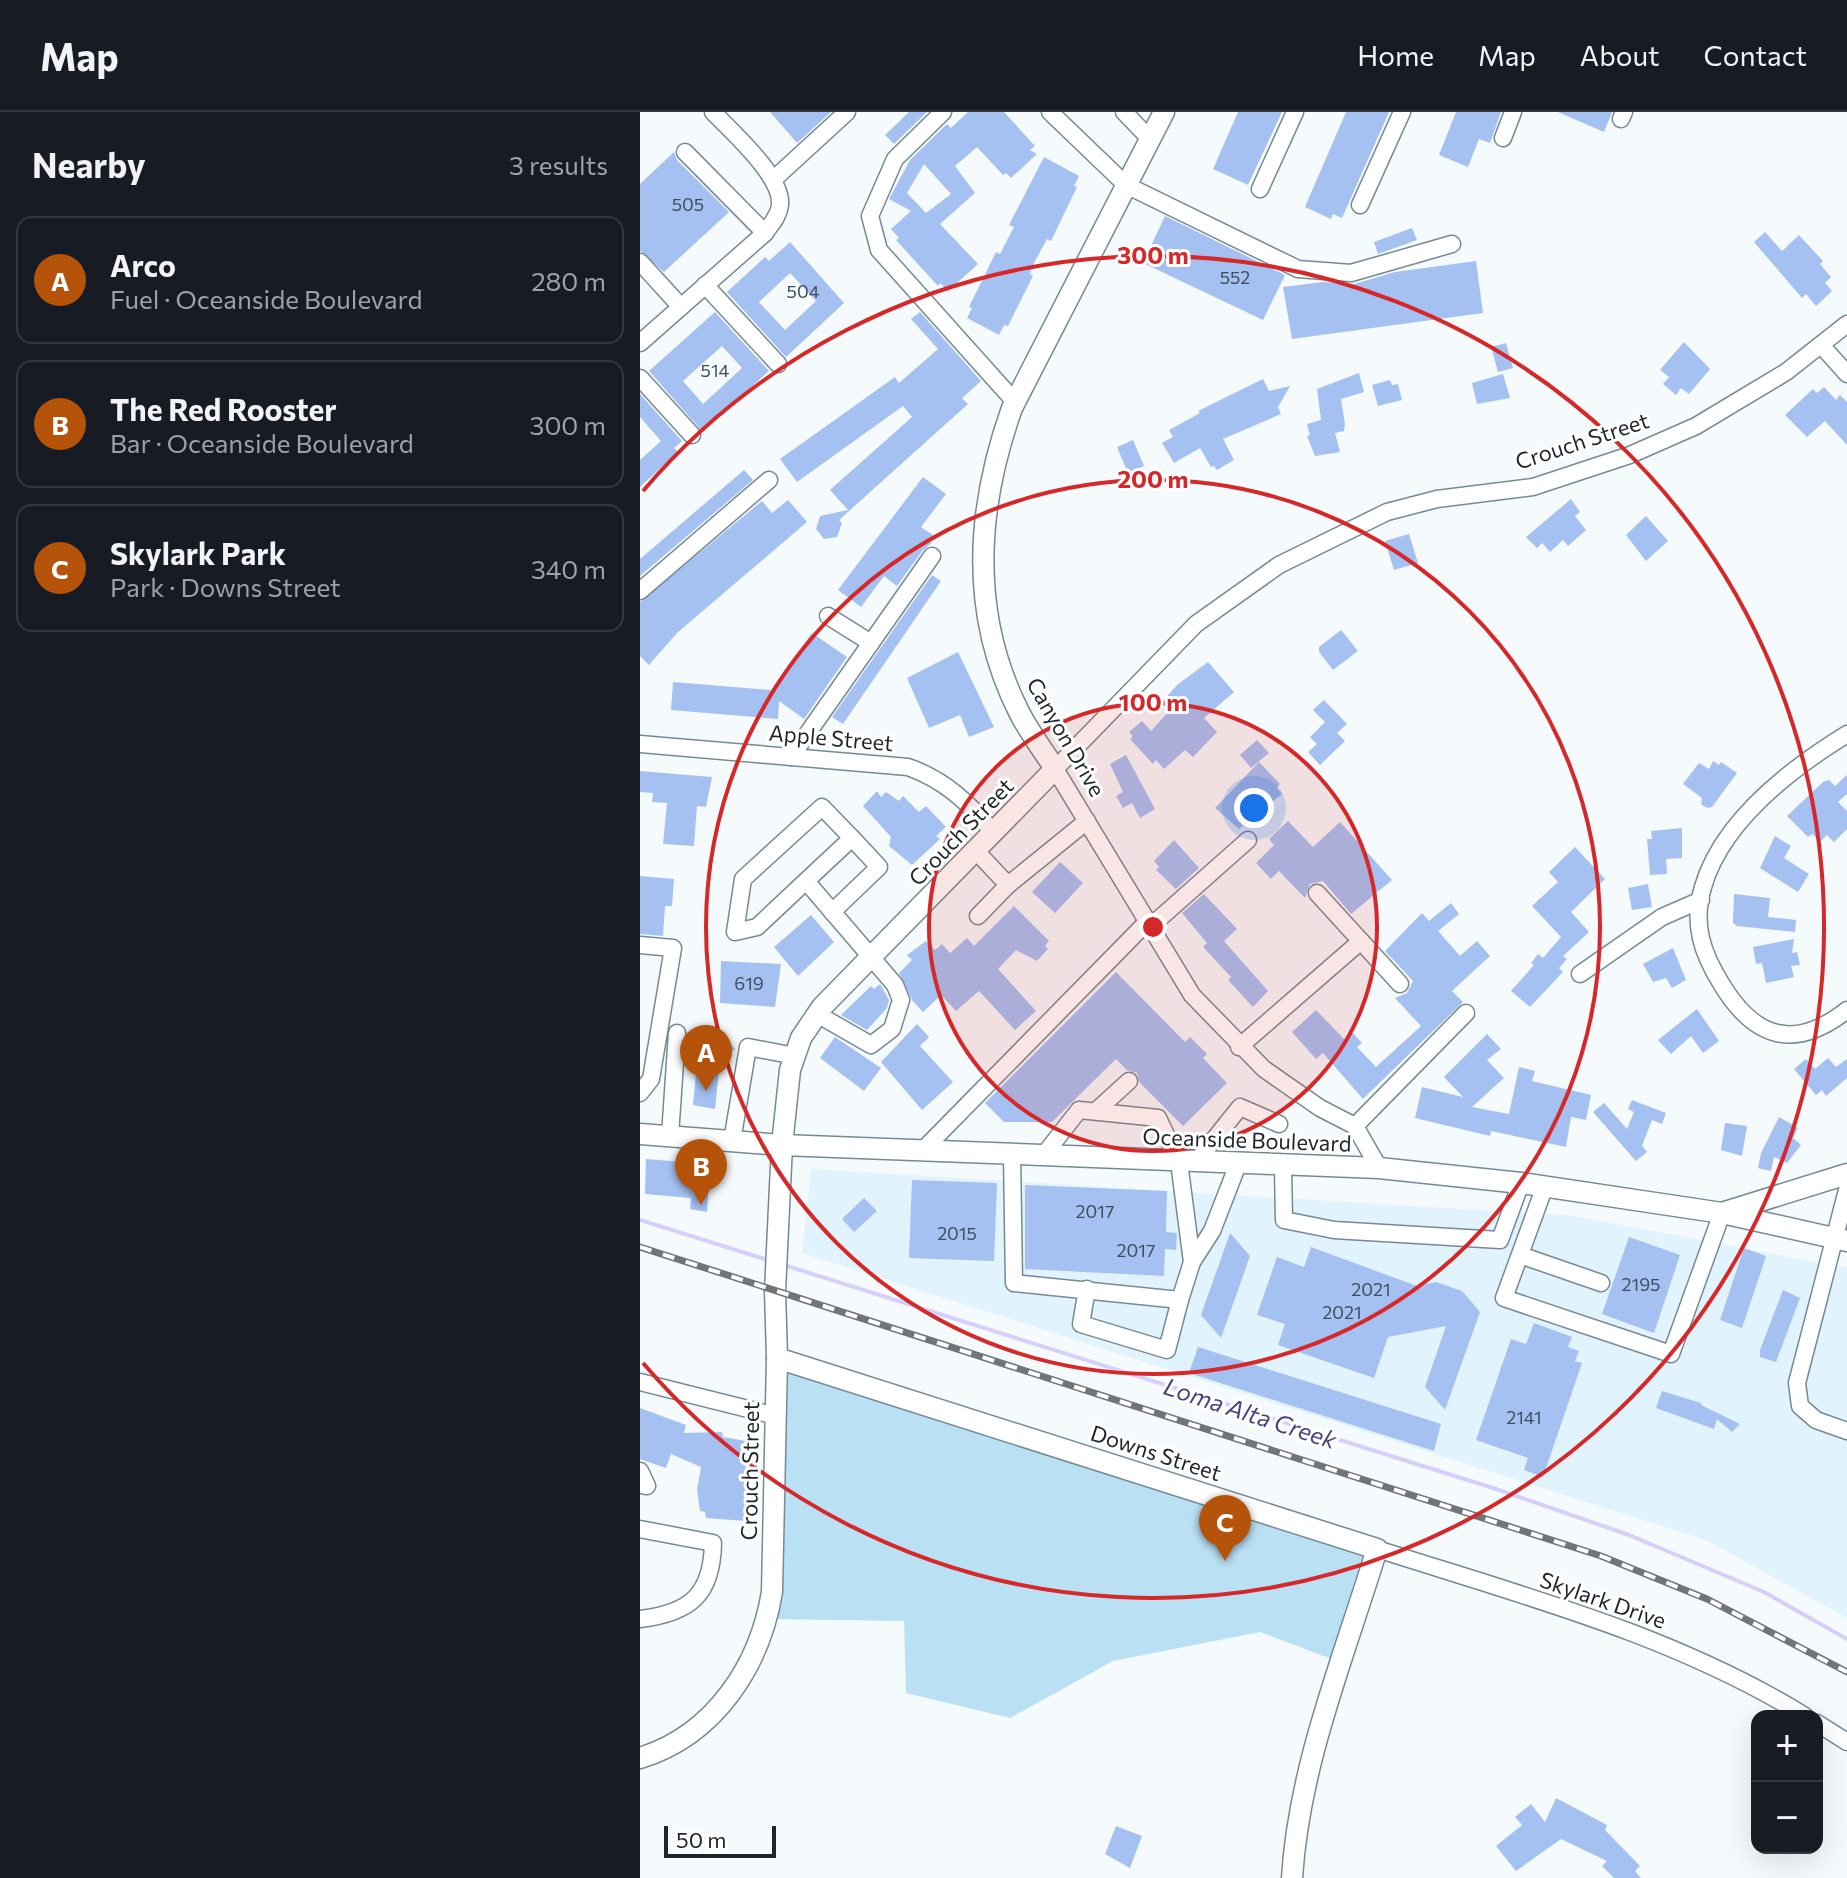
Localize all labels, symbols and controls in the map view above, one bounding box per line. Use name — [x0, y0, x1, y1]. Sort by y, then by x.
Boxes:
text: Map — [40, 32, 119, 79]
text: Home — [1357, 38, 1434, 72]
text: Map — [1478, 38, 1536, 72]
text: About — [1580, 38, 1660, 72]
text: Contact — [1704, 38, 1807, 72]
text: Nearby — [32, 143, 146, 185]
text: 3 results — [509, 149, 608, 180]
house number: 505 — [672, 193, 704, 215]
text: 300 m — [1117, 240, 1189, 269]
text: Arco — [110, 246, 176, 283]
text: A — [51, 265, 69, 296]
text: 280 m — [531, 265, 606, 296]
house number: 552 — [1220, 266, 1250, 288]
house number: 504 — [787, 280, 820, 302]
text: Fuel · Oceanside Boulevard — [110, 283, 422, 314]
house number: 514 — [701, 359, 730, 381]
text: The Red Rooster — [110, 390, 337, 427]
street label: Crouch Street — [1512, 406, 1652, 475]
text: B — [51, 409, 69, 440]
text: 300 m — [530, 409, 606, 440]
text: Bar · Oceanside Boulevard — [110, 427, 414, 458]
text: 200 m — [1118, 464, 1188, 493]
text: Skylark Park — [110, 534, 286, 571]
text: C — [51, 553, 69, 584]
text: 340 m — [531, 553, 606, 584]
text: Park · Downs Street — [110, 571, 341, 602]
street label: Canyon Drive — [1021, 672, 1111, 801]
text: 100 m — [1119, 687, 1187, 716]
street label: Apple Street — [768, 719, 894, 756]
street label: Crouch Street — [903, 772, 1019, 891]
your location — [1234, 788, 1274, 828]
centre of rings — [1139, 913, 1167, 941]
house number: 619 — [734, 972, 764, 994]
pin: A — [680, 1025, 732, 1091]
street label: Oceanside Boulevard — [1142, 1122, 1352, 1157]
pin: B — [675, 1139, 727, 1205]
house number: 2017 — [1076, 1200, 1114, 1222]
house number: 2015 — [937, 1222, 977, 1244]
house number: 2017 — [1117, 1239, 1155, 1261]
house number: 2195 — [1622, 1273, 1660, 1295]
house number: 2021 — [1351, 1278, 1391, 1300]
house number: 2021 — [1322, 1301, 1362, 1323]
water label: Loma Alta Creek — [1160, 1371, 1341, 1454]
street label: Crouch Street — [735, 1401, 764, 1541]
house number: 2141 — [1506, 1406, 1542, 1428]
street label: Downs Street — [1088, 1419, 1225, 1486]
pin: C — [1199, 1495, 1251, 1561]
street label: Skylark Drive — [1537, 1565, 1670, 1634]
map controls — [1751, 1710, 1823, 1854]
button: + — [1751, 1710, 1823, 1782]
button: − — [1751, 1782, 1823, 1854]
scale bar — [664, 1822, 776, 1858]
text: 50 m — [676, 1826, 726, 1853]

